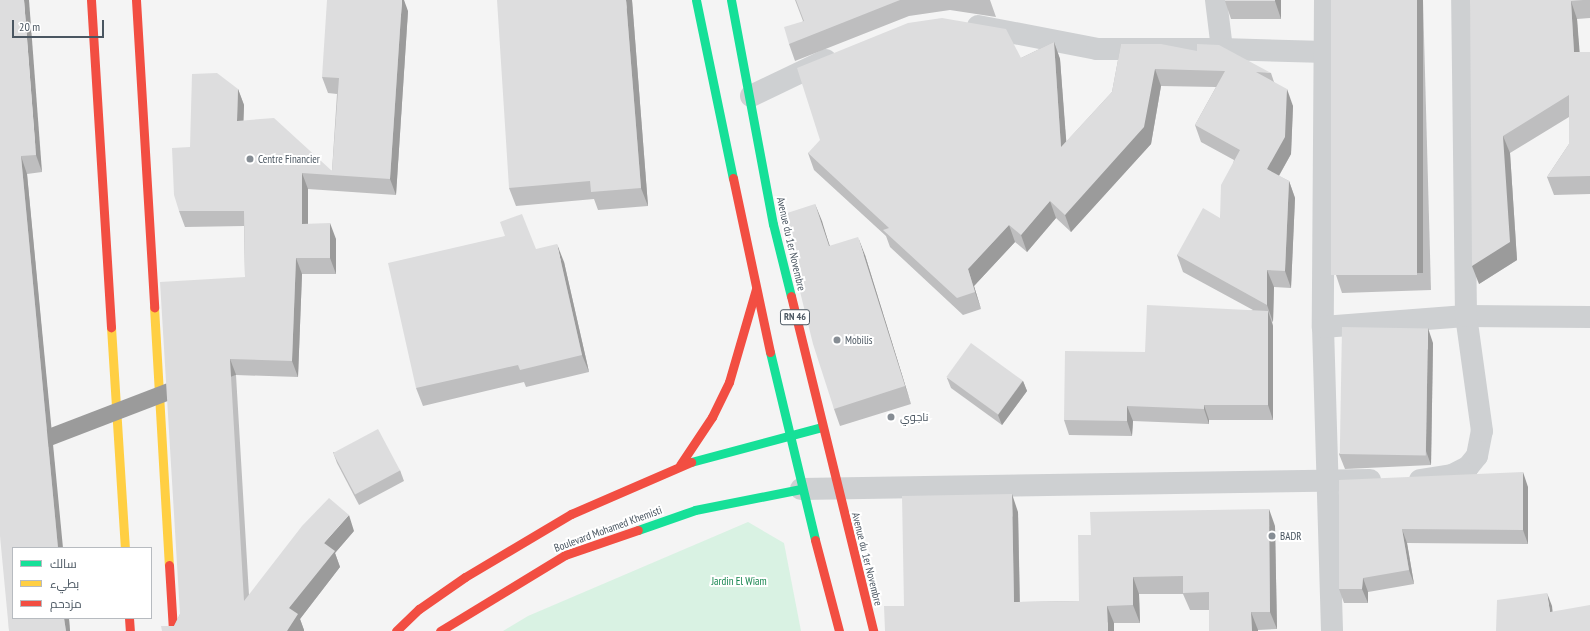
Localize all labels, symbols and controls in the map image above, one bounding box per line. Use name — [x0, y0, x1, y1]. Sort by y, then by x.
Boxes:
scale bar — [14, 12, 106, 38]
text: 20 m — [19, 19, 40, 34]
place label: Centre Financier — [258, 152, 320, 166]
marker: Centre Financier — [245, 154, 255, 164]
street label: Avenue du 1er Novembre — [774, 196, 808, 292]
road number: RN 46 — [779, 309, 811, 325]
place label: Mobilis — [845, 333, 873, 347]
marker: Mobilis — [832, 335, 842, 345]
place label: ناجوي — [900, 410, 929, 424]
marker: ناجوي — [885, 411, 897, 423]
street label: Boulevard Mohamed Khemisti — [552, 503, 664, 555]
street label: Avenue du 1er Novembre — [849, 511, 885, 607]
place label: BADR — [1280, 529, 1301, 543]
marker: BADR — [1267, 531, 1277, 541]
legend — [12, 547, 152, 619]
text: سالك — [50, 556, 77, 571]
park label: Jardin El Wiam — [711, 574, 767, 588]
text: بطيء — [50, 576, 79, 591]
text: مزدحم — [50, 596, 82, 611]

